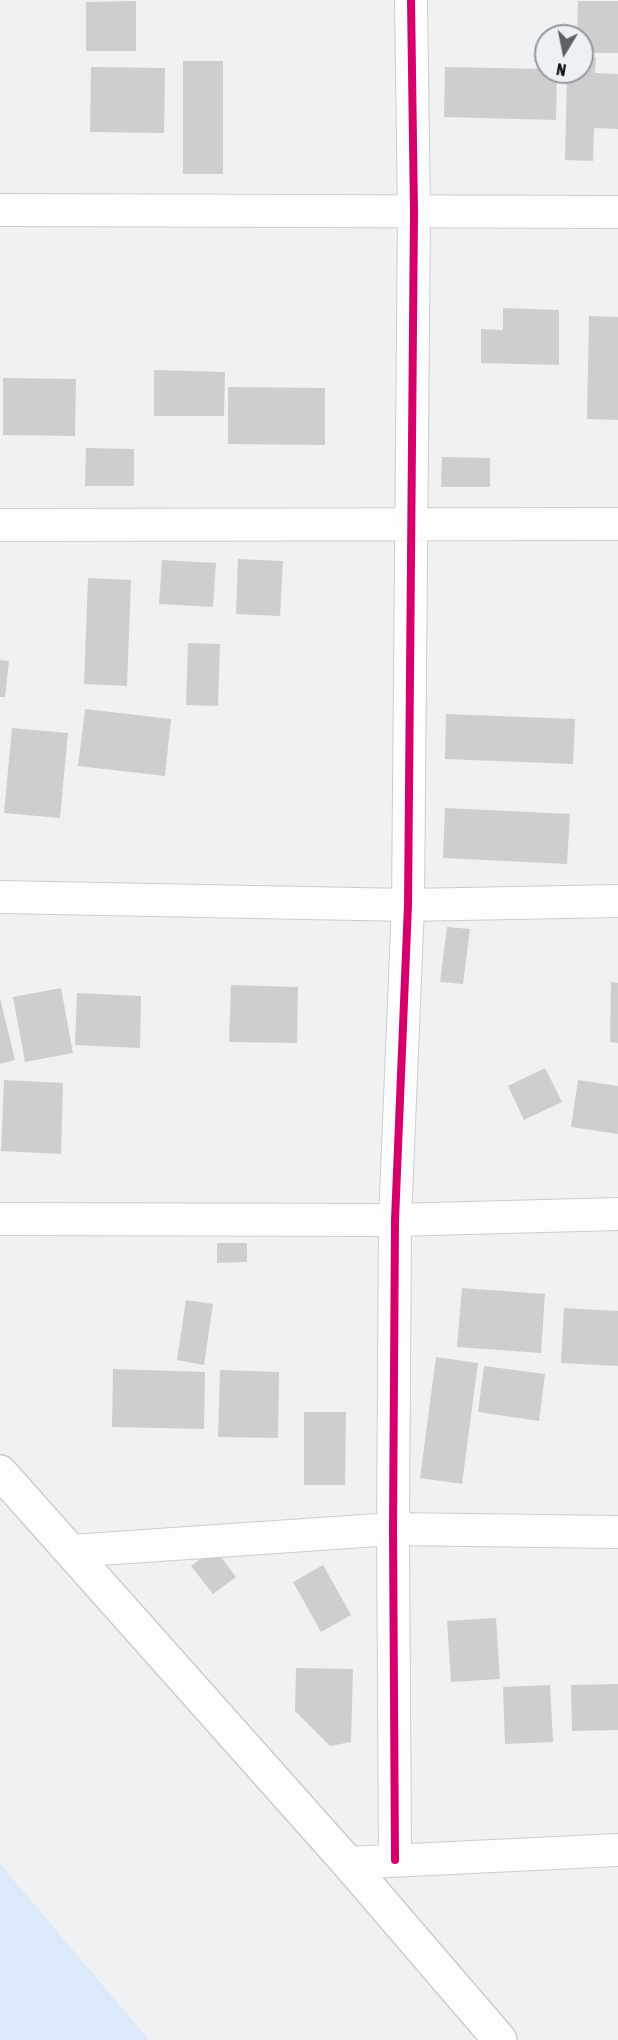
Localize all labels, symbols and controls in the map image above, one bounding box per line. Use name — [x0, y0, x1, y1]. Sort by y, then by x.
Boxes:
north arrow — [534, 24, 594, 84]
text: N — [555, 60, 567, 79]

